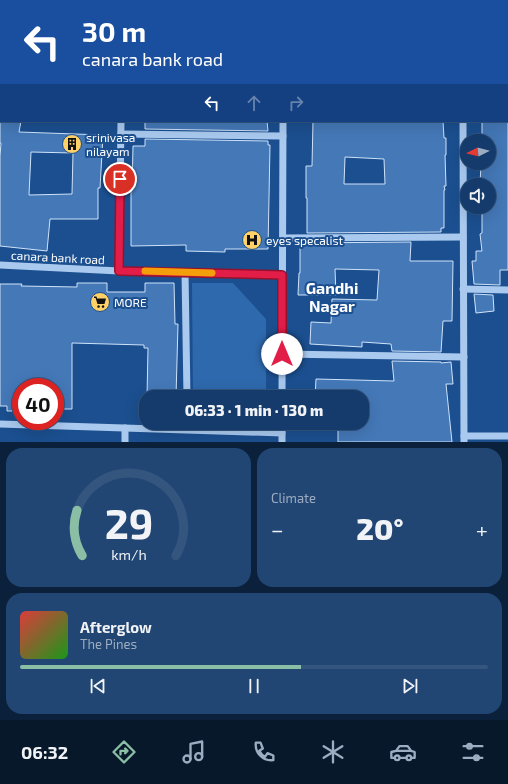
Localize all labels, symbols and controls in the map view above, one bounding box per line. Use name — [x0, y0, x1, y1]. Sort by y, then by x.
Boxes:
text: 30 m — [82, 14, 146, 48]
icon: left — [16, 16, 68, 68]
text: canara bank road — [82, 48, 223, 70]
icon: left — [201, 92, 223, 114]
icon: ahead — [243, 92, 265, 114]
icon: right — [285, 92, 307, 114]
place label: srinivasa nilayam — [86, 130, 135, 158]
building icon: srinivasa nilayam — [61, 133, 83, 155]
north arrow — [460, 134, 496, 170]
map controls — [460, 134, 496, 214]
pin — [103, 162, 137, 196]
icon: arrive — [109, 168, 131, 190]
button: sound — [460, 178, 496, 214]
hospital icon: eyes specalist — [241, 229, 263, 251]
place label: eyes specalist — [266, 233, 343, 247]
street label: canara bank road — [11, 248, 105, 266]
district label: Gandhi Nagar — [306, 278, 358, 315]
supermarket icon: MORE — [89, 291, 111, 313]
place label: MORE — [114, 295, 147, 309]
position arrow — [261, 333, 303, 375]
speed limit sign: 40 — [12, 378, 64, 430]
text: 06:33 · 1 min · 130 m — [185, 401, 323, 419]
text: Climate — [271, 490, 316, 506]
text: 29 — [104, 496, 153, 546]
text: 20° — [356, 510, 403, 546]
text: − — [271, 516, 284, 542]
text: + — [476, 516, 488, 542]
text: km/h — [111, 545, 146, 562]
text: Afterglow — [80, 618, 152, 636]
text: The Pines — [80, 636, 137, 652]
icon: previous — [87, 675, 109, 697]
icon: pause — [243, 675, 265, 697]
icon: next — [399, 675, 421, 697]
icon: directions — [110, 738, 138, 766]
icon: music — [180, 738, 208, 766]
icon: phone — [250, 738, 278, 766]
icon: climate — [319, 738, 347, 766]
icon: car — [389, 738, 417, 766]
icon: filters — [459, 738, 487, 766]
text: 06:32 — [21, 741, 68, 763]

